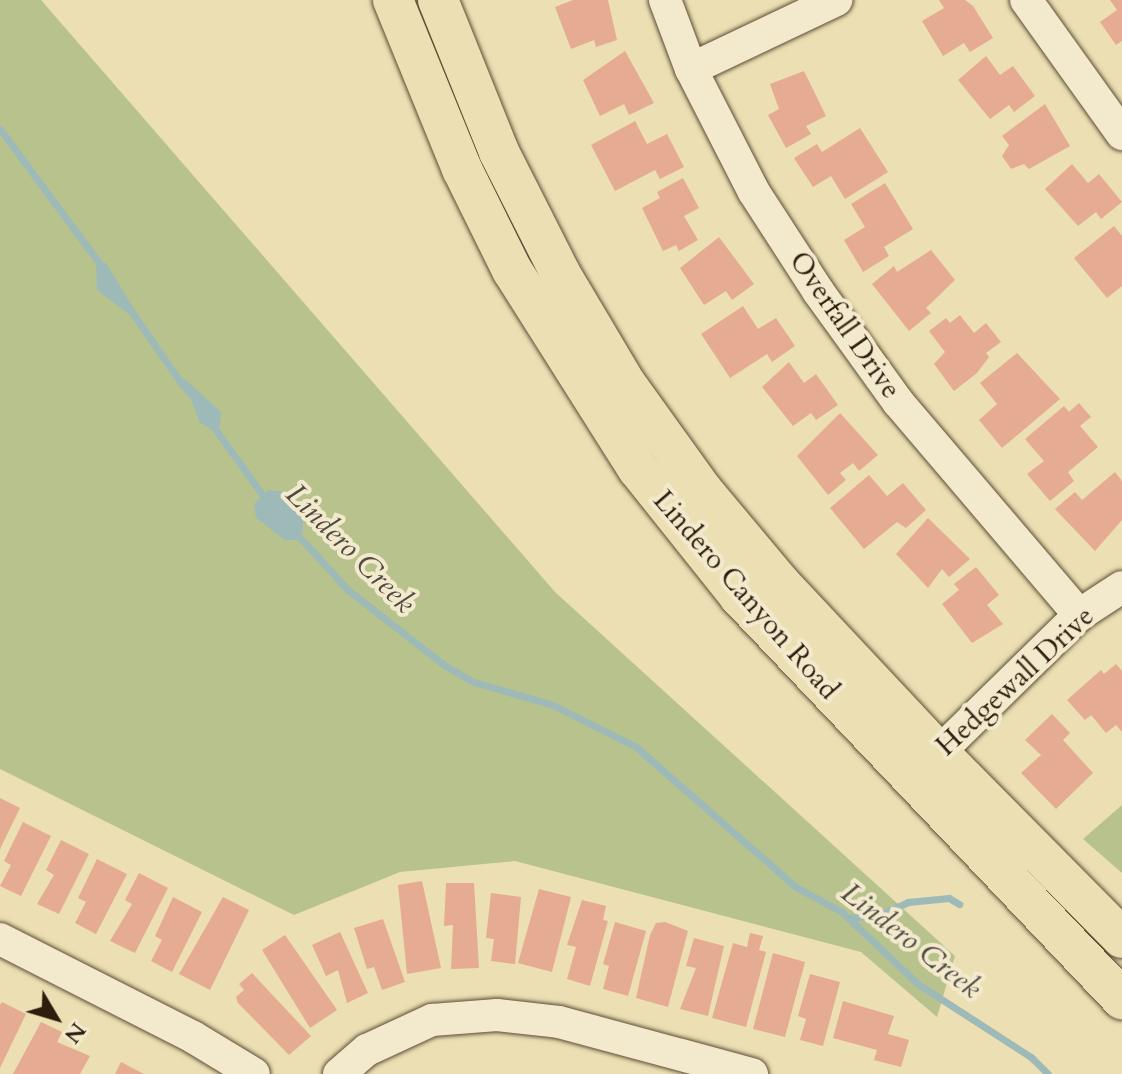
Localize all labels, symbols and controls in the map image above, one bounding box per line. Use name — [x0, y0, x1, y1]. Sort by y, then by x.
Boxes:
street label: Overfall Drive — [782, 245, 908, 405]
water label: Lindero Creek — [278, 477, 422, 621]
street label: Lindero Canyon Road — [646, 484, 846, 706]
street label: Hedgewall Drive — [929, 599, 1101, 763]
water label: Lindero Creek — [834, 875, 988, 1007]
north arrow — [16, 978, 96, 1058]
text: N — [57, 1016, 93, 1050]

